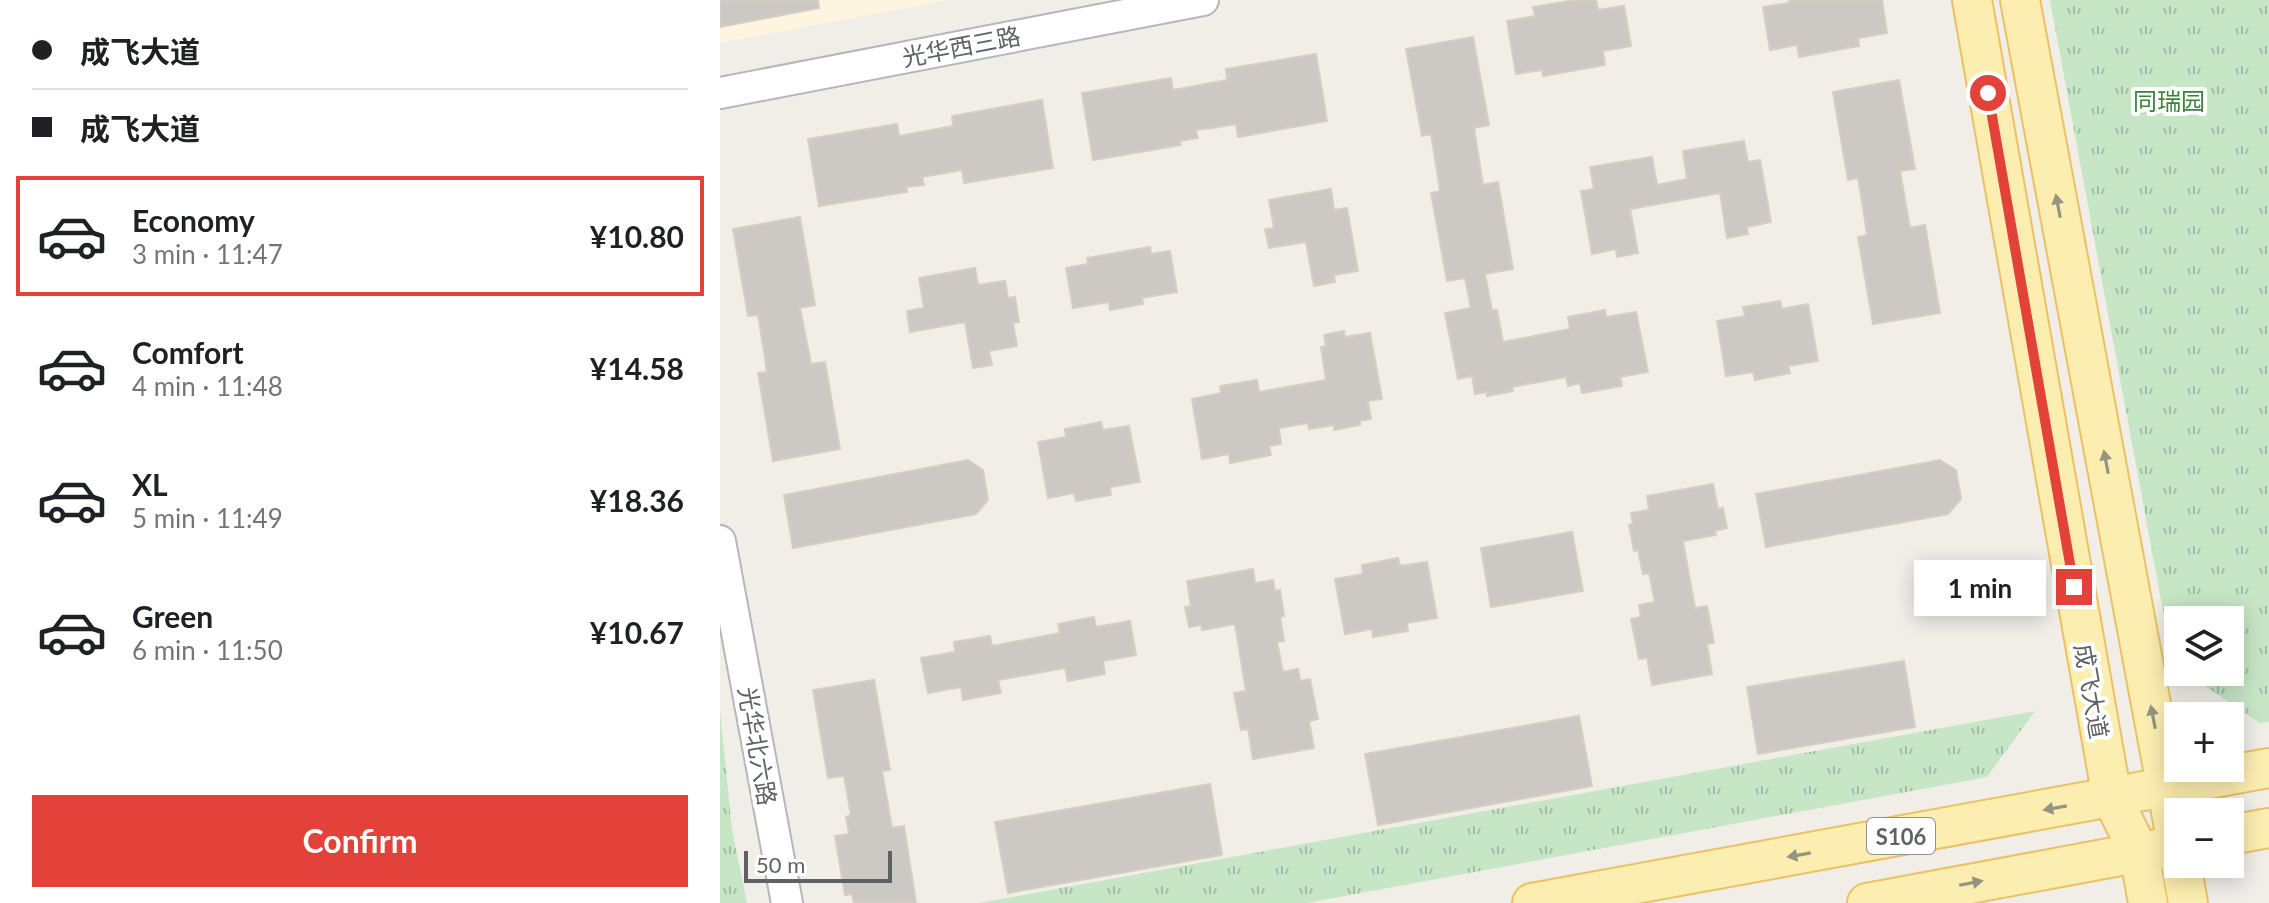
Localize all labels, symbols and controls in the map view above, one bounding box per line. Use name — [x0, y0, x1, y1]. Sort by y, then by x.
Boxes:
street label: 光华西三路 — [899, 20, 1023, 72]
text: 成飞大道 — [80, 33, 200, 69]
route start — [1970, 75, 2006, 111]
park label: 同瑞园 — [2133, 86, 2205, 115]
text: 成飞大道 — [80, 110, 200, 146]
one-way arrow — [2052, 193, 2064, 218]
icon: car — [36, 200, 108, 272]
text: Economy — [132, 202, 255, 238]
text: ¥10.80 — [590, 218, 684, 254]
text: 3 min · 11:47 — [132, 238, 283, 270]
icon: car — [36, 332, 108, 404]
text: Comfort — [132, 334, 244, 370]
text: ¥14.58 — [590, 350, 684, 386]
text: 4 min · 11:48 — [132, 370, 283, 402]
one-way arrow — [2099, 449, 2111, 474]
icon: car — [36, 464, 108, 536]
text: XL — [132, 466, 168, 502]
text: ¥18.36 — [590, 482, 684, 518]
text: 5 min · 11:49 — [132, 502, 283, 534]
callout: 1 min — [1914, 559, 2046, 615]
route end — [2056, 569, 2092, 605]
text: 1 min — [1948, 572, 2012, 604]
icon: car — [36, 596, 108, 668]
text: Green — [132, 598, 213, 634]
map controls — [2164, 606, 2244, 878]
button: layers — [2164, 606, 2244, 686]
text: ¥10.67 — [590, 614, 684, 650]
text: 6 min · 11:50 — [132, 634, 283, 666]
street label: 成飞大道 — [2069, 641, 2115, 741]
street label: 光华北六路 — [733, 684, 783, 808]
button: + — [2164, 702, 2244, 782]
one-way arrow — [2147, 705, 2159, 730]
button: Confirm — [32, 795, 688, 887]
button: − — [2164, 798, 2244, 878]
one-way arrow — [2042, 803, 2067, 815]
road number: S106 — [1867, 818, 1935, 854]
scale bar — [744, 847, 892, 883]
one-way arrow — [1786, 849, 1811, 861]
text: 50 m — [756, 851, 805, 878]
one-way arrow — [1959, 877, 1984, 889]

